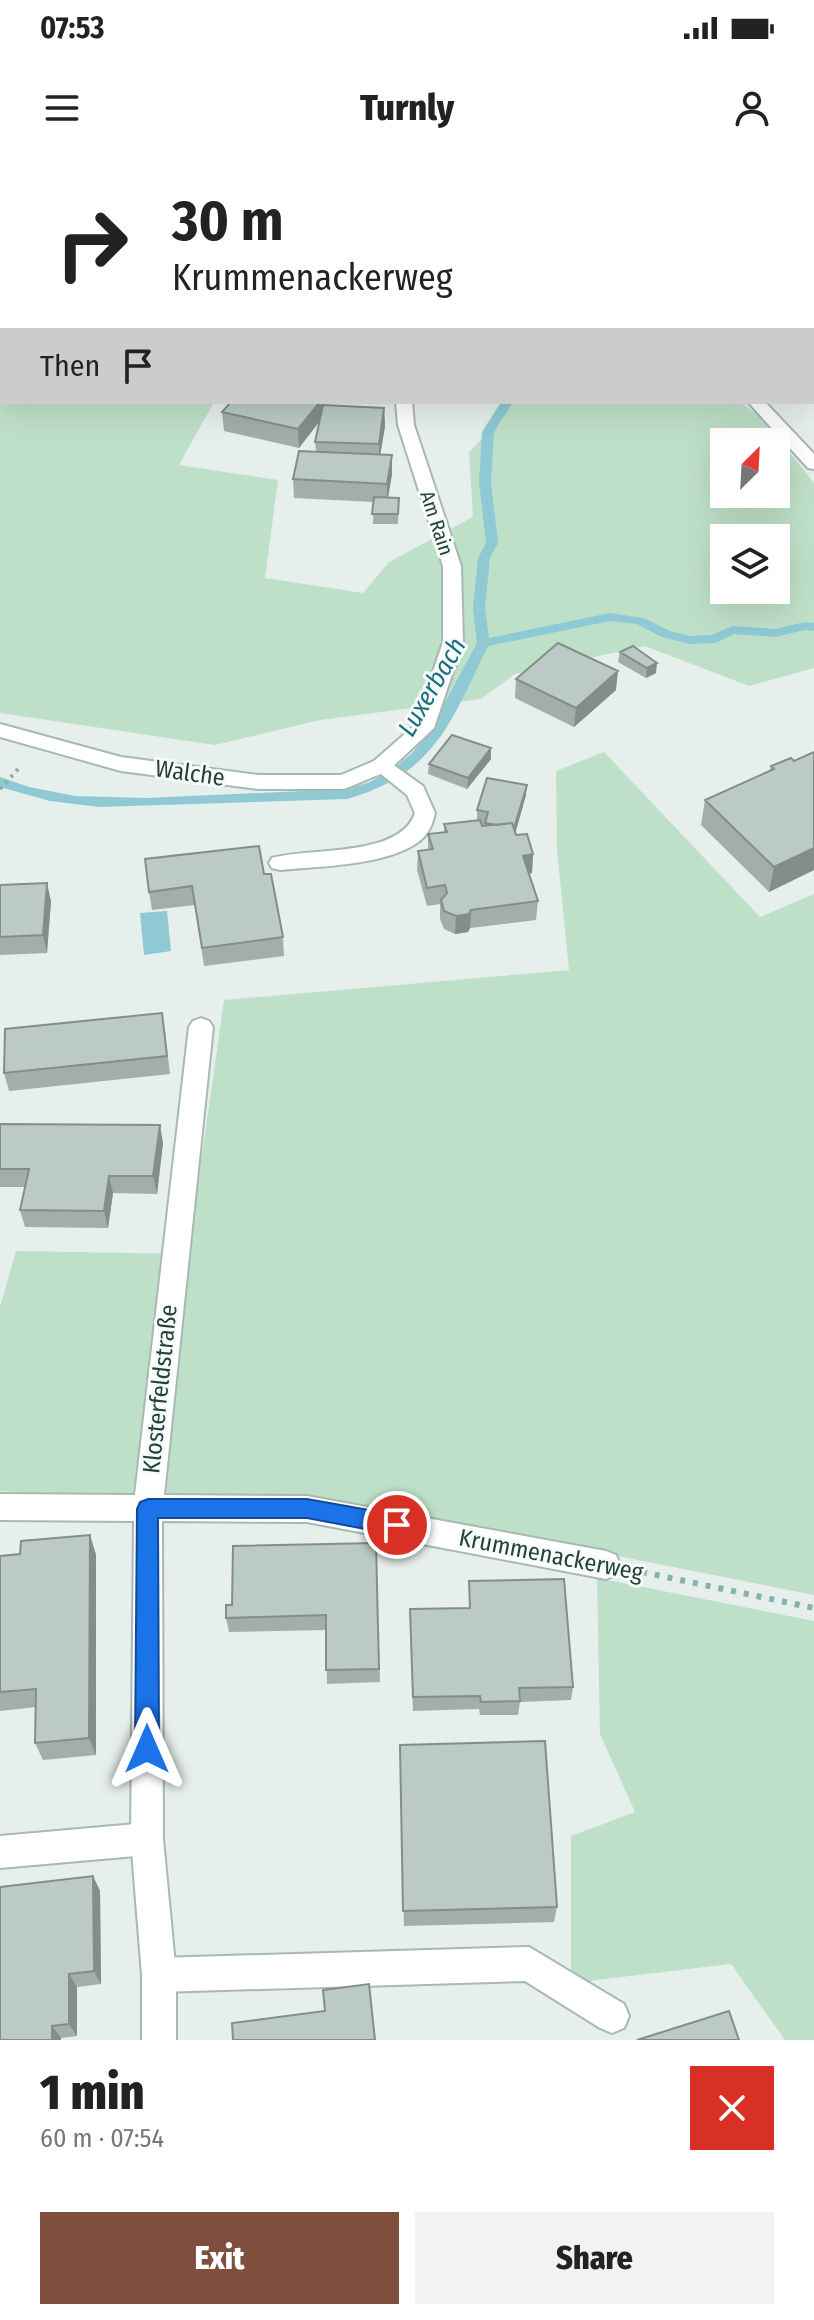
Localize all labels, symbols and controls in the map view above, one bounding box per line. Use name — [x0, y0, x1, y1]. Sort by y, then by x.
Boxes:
text: 07:53 — [40, 10, 104, 46]
icon: menu — [40, 86, 84, 130]
text: Turnly — [360, 86, 454, 130]
icon: person — [730, 86, 774, 130]
text: 30 m — [172, 188, 283, 255]
icon: right — [40, 192, 144, 296]
text: Krummenackerweg — [172, 256, 453, 300]
icon: arrive — [116, 344, 160, 388]
text: Then — [40, 348, 100, 384]
north arrow — [710, 428, 790, 508]
map controls — [710, 428, 790, 604]
street label: Am Rain — [415, 488, 459, 558]
button: layers — [710, 524, 790, 604]
water label: Luxerbach — [391, 632, 473, 742]
street label: Walche — [154, 754, 226, 792]
street label: Klosterfeldstraße — [137, 1303, 183, 1475]
pin — [363, 1491, 431, 1559]
icon: arrive — [375, 1503, 419, 1547]
street label: Krummenackerweg — [456, 1523, 646, 1587]
position arrow — [105, 1707, 189, 1791]
text: 1 min — [40, 2064, 144, 2122]
button: close — [690, 2066, 774, 2150]
text: 60 m · 07:54 — [40, 2123, 164, 2154]
button: Exit — [40, 2212, 399, 2304]
button: Share — [415, 2212, 774, 2304]

